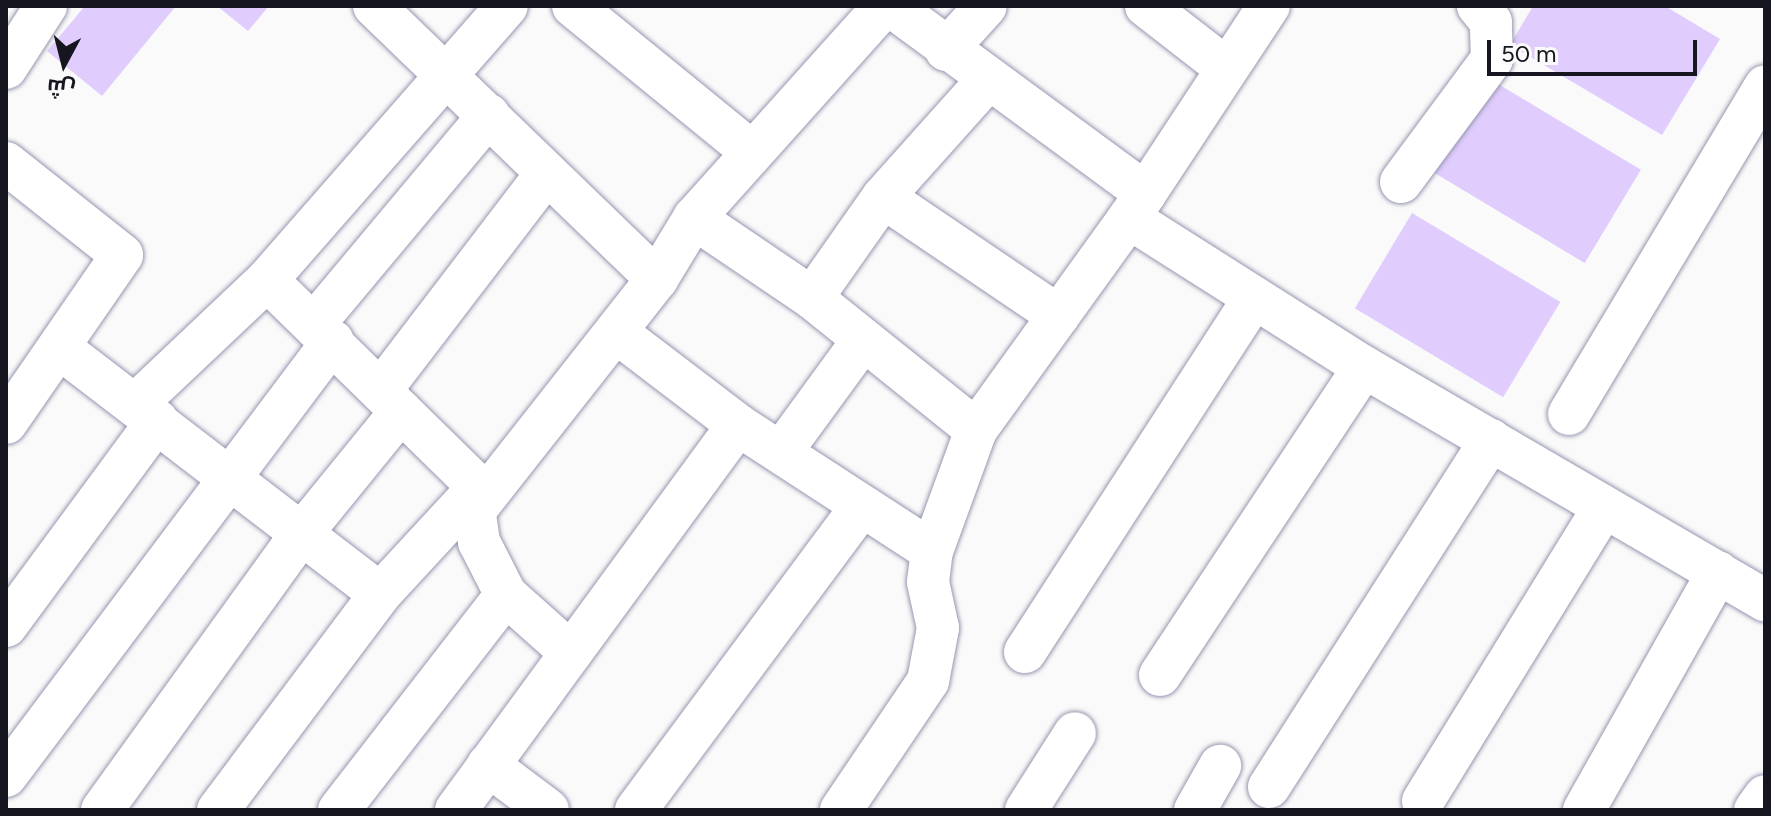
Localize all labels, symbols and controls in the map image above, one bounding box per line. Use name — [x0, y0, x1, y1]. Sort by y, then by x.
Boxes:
north arrow — [24, 24, 104, 104]
scale bar — [1491, 24, 1701, 74]
text: 50 m — [1501, 39, 1557, 68]
text: ش — [45, 73, 77, 103]

